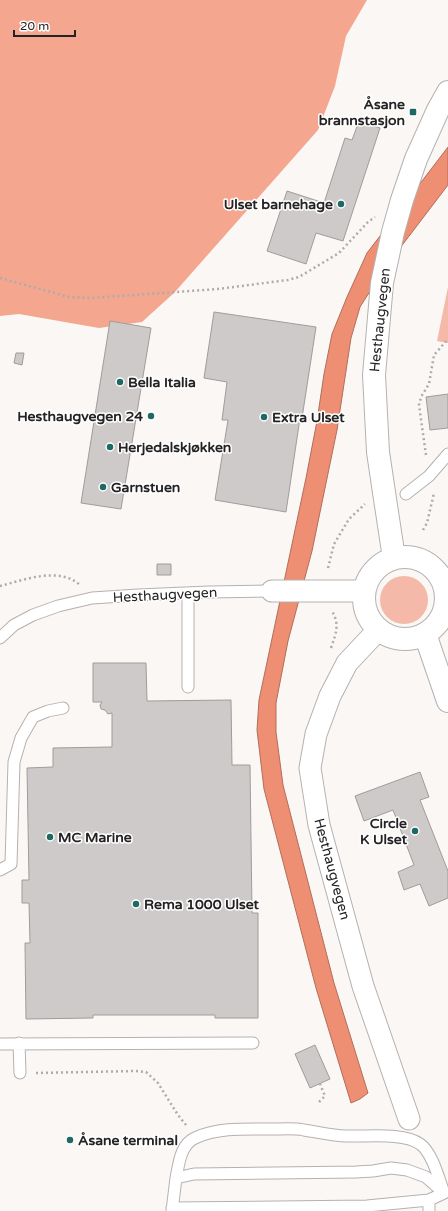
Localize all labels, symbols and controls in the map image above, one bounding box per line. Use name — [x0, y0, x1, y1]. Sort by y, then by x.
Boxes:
scale bar — [14, 12, 75, 38]
text: 20 m — [20, 19, 49, 33]
place label: Åsane brannstasjon — [319, 95, 405, 129]
marker: Åsane brannstasjon — [408, 107, 418, 117]
place label: Ulset barnehage — [224, 196, 333, 213]
marker: Ulset barnehage — [336, 199, 346, 209]
street label: Hesthaugvegen — [366, 267, 394, 373]
place label: Bella Italia — [128, 374, 196, 391]
marker: Bella Italia — [115, 377, 125, 387]
place label: Hesthaugvegen 24 — [17, 408, 143, 425]
place label: Extra Ulset — [272, 409, 345, 426]
marker: Hesthaugvegen 24 — [146, 411, 156, 421]
marker: Extra Ulset — [259, 412, 269, 422]
place label: Herjedalskjøkken — [118, 439, 231, 456]
marker: Herjedalskjøkken — [105, 442, 115, 452]
place label: Garnstuen — [111, 479, 180, 496]
marker: Garnstuen — [98, 482, 108, 492]
street label: Hesthaugvegen — [112, 584, 218, 606]
place label: Circle K Ulset — [360, 815, 408, 848]
street label: Hesthaugvegen — [310, 816, 354, 922]
marker: Circle K Ulset — [410, 826, 420, 836]
place label: MC Marine — [58, 829, 132, 846]
marker: MC Marine — [45, 832, 55, 842]
place label: Rema 1000 Ulset — [144, 896, 260, 913]
marker: Rema 1000 Ulset — [131, 899, 141, 909]
place label: Åsane terminal — [78, 1131, 178, 1149]
marker: Åsane terminal — [65, 1135, 75, 1145]

